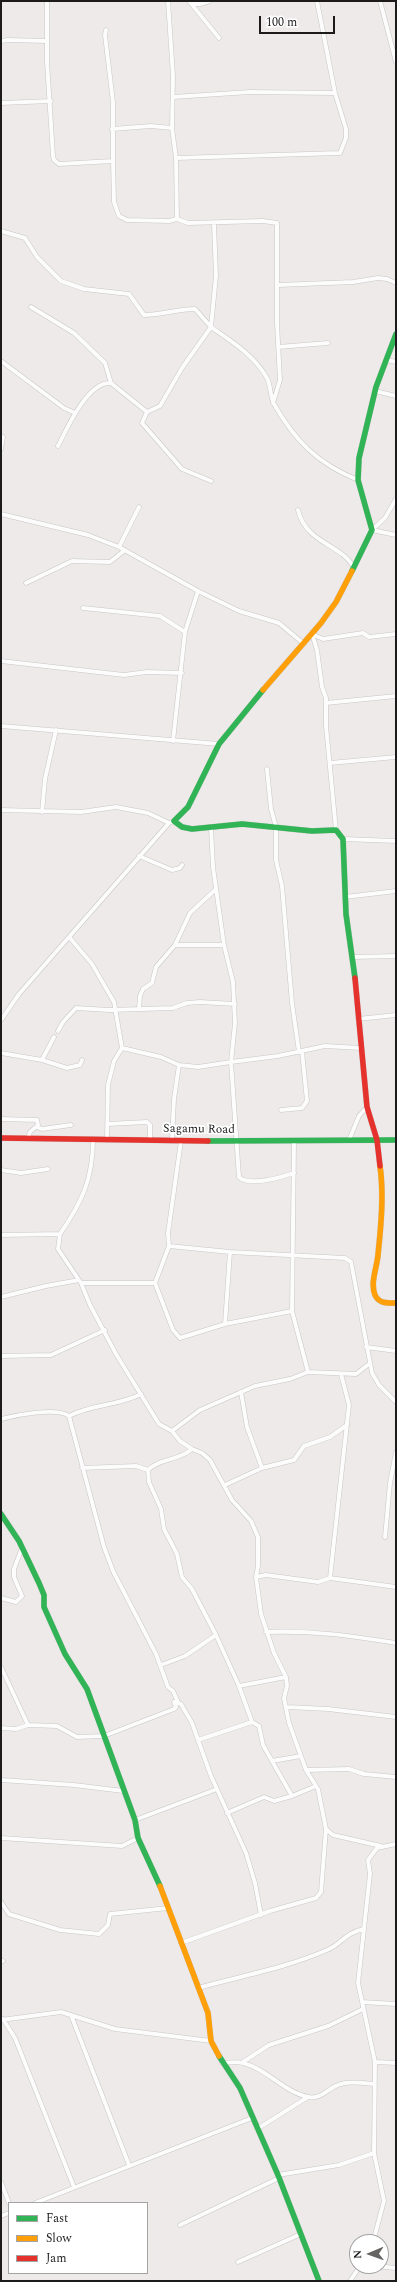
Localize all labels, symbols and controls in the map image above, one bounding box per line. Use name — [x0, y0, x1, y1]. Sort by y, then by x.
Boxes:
scale bar — [261, 8, 337, 34]
text: 100 m — [266, 13, 297, 32]
street label: Sagamu Road — [163, 1122, 235, 1138]
legend — [8, 2202, 148, 2274]
text: Fast — [46, 2209, 68, 2228]
text: Slow — [46, 2229, 71, 2248]
north arrow — [349, 2234, 389, 2274]
text: Jam — [46, 2249, 67, 2268]
text: N — [349, 2250, 366, 2259]

